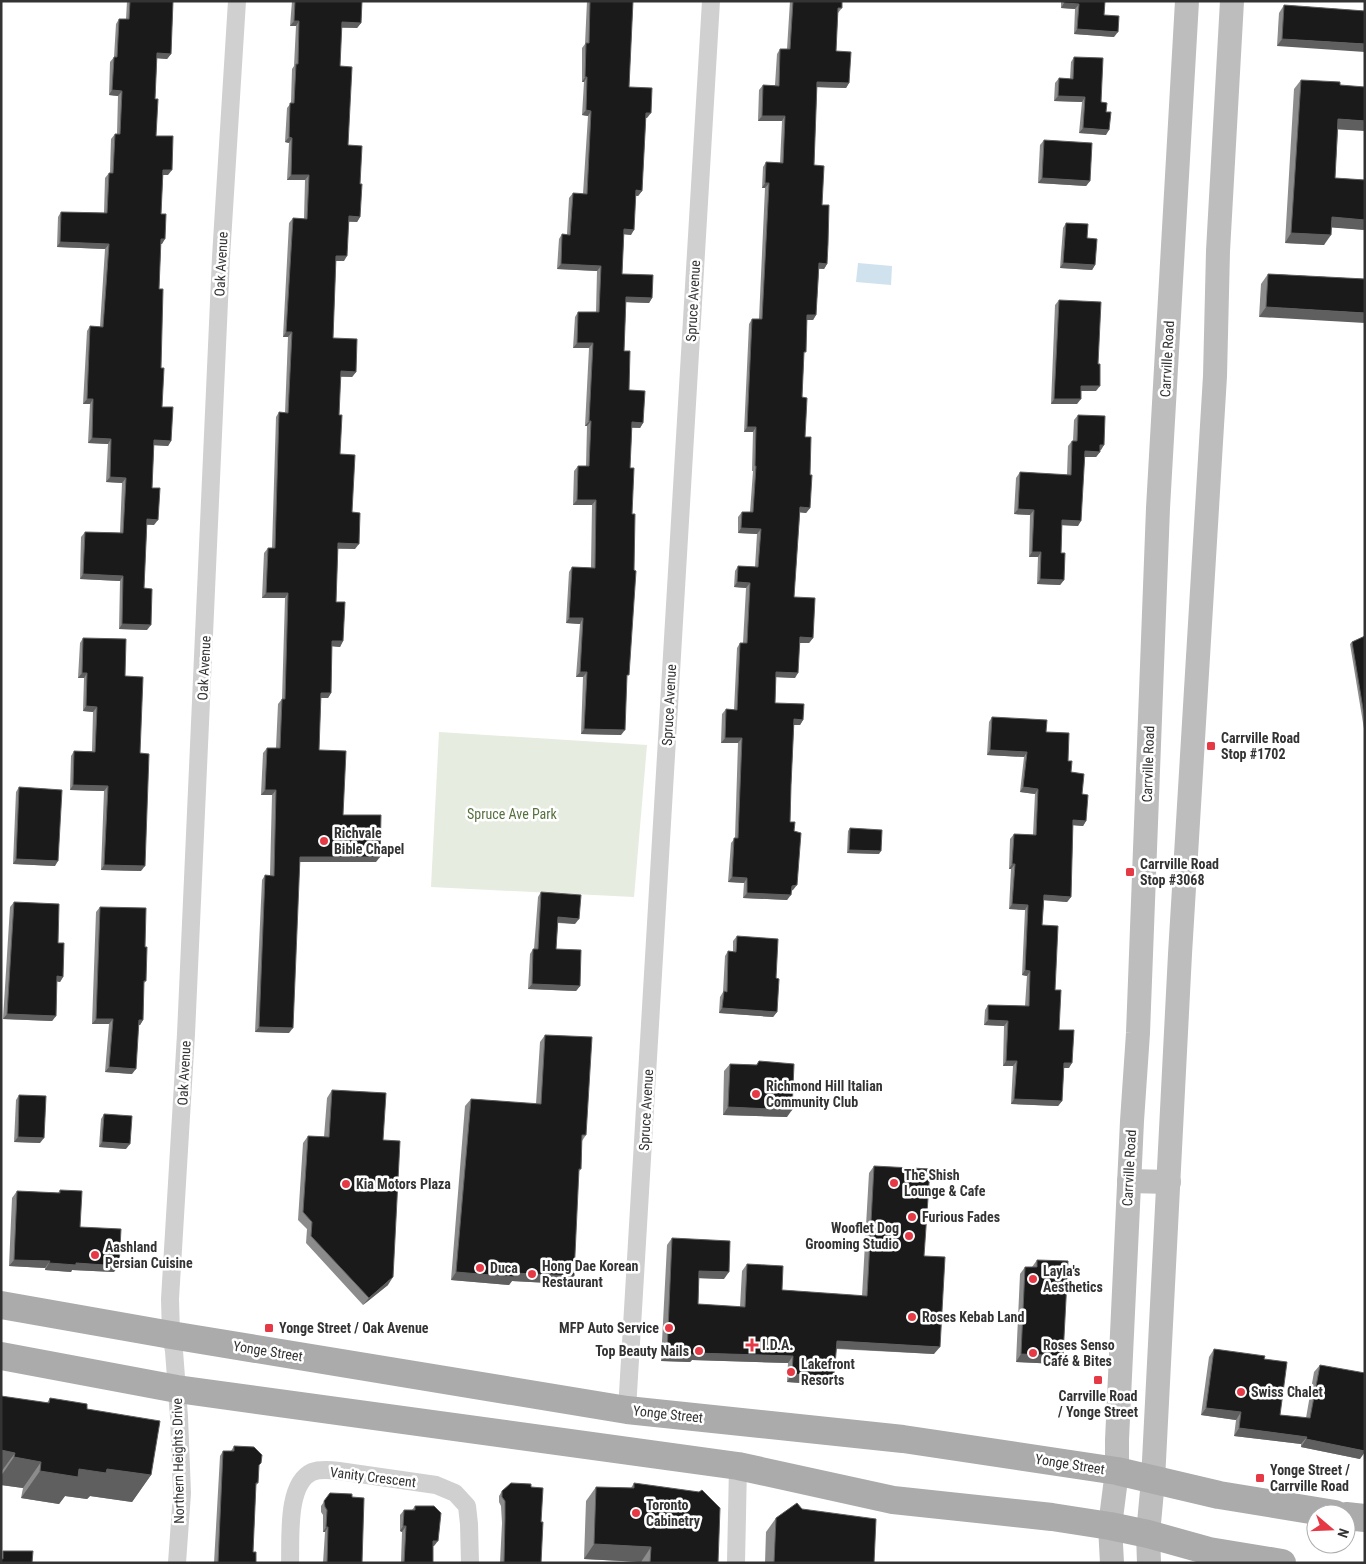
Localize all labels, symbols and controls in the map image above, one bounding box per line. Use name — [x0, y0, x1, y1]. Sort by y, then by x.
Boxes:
street label: Oak Avenue — [211, 231, 231, 297]
street label: Spruce Avenue — [683, 259, 703, 342]
street label: Carrville Road — [1157, 320, 1177, 398]
street label: Oak Avenue — [194, 635, 214, 701]
street label: Spruce Avenue — [659, 663, 679, 746]
street label: Carrville Road — [1139, 725, 1157, 803]
place label: Carrville Road Stop #1702 — [1221, 730, 1300, 762]
marker: Carrville Road Stop #1702 — [1205, 740, 1217, 752]
park label: Spruce Ave Park — [467, 806, 558, 822]
place label: Richvale Bible Chapel — [334, 825, 404, 857]
marker: Richvale Bible Chapel — [318, 835, 330, 847]
place label: Carrville Road Stop #3068 — [1140, 856, 1219, 888]
marker: Carrville Road Stop #3068 — [1124, 866, 1136, 878]
street label: Oak Avenue — [174, 1040, 194, 1106]
street label: Spruce Avenue — [636, 1068, 656, 1151]
place label: Richmond Hill Italian Community Club — [766, 1078, 883, 1110]
marker: Richmond Hill Italian Community Club — [750, 1088, 762, 1100]
street label: Carrville Road — [1119, 1129, 1139, 1207]
place label: The Shish Lounge & Cafe — [904, 1167, 986, 1199]
place label: Kia Motors Plaza — [356, 1176, 451, 1192]
marker: The Shish Lounge & Cafe — [888, 1177, 900, 1189]
marker: Kia Motors Plaza — [340, 1178, 352, 1190]
place label: Furious Fades — [922, 1209, 1000, 1225]
marker: Furious Fades — [906, 1211, 918, 1223]
place label: Wooflet Dog Grooming Studio — [805, 1220, 899, 1252]
marker: Wooflet Dog Grooming Studio — [903, 1230, 915, 1242]
place label: Aashland Persian Cuisine — [105, 1239, 193, 1271]
marker: Aashland Persian Cuisine — [89, 1249, 101, 1261]
place label: Hong Dae Korean Restaurant — [542, 1258, 638, 1290]
place label: Duca — [490, 1260, 518, 1276]
marker: Duca — [474, 1262, 486, 1274]
place label: Layla's Aesthetics — [1043, 1263, 1103, 1295]
marker: Hong Dae Korean Restaurant — [526, 1268, 538, 1280]
marker: Layla's Aesthetics — [1027, 1273, 1039, 1285]
place label: Roses Kebab Land — [922, 1309, 1024, 1325]
marker: Roses Kebab Land — [906, 1311, 918, 1323]
place label: Yonge Street / Oak Avenue — [279, 1320, 429, 1336]
place label: MFP Auto Service — [559, 1320, 659, 1336]
marker: Yonge Street / Oak Avenue — [263, 1322, 275, 1334]
marker: MFP Auto Service — [663, 1322, 675, 1334]
place label: I.D.A. — [762, 1337, 793, 1353]
place label: Roses Senso Café & Bites — [1043, 1337, 1115, 1369]
street label: Yonge Street — [232, 1338, 304, 1364]
marker: I.D.A. — [746, 1339, 758, 1351]
place label: Top Beauty Nails — [595, 1343, 689, 1359]
marker: Top Beauty Nails — [693, 1345, 705, 1357]
marker: Roses Senso Café & Bites — [1027, 1347, 1039, 1359]
place label: Lakefront Resorts — [801, 1356, 855, 1388]
marker: Lakefront Resorts — [785, 1366, 797, 1378]
marker: Carrville Road / Yonge Street — [1092, 1374, 1104, 1386]
place label: Swiss Chalet — [1251, 1384, 1323, 1400]
marker: Swiss Chalet — [1235, 1386, 1247, 1398]
place label: Carrville Road / Yonge Street — [1058, 1388, 1138, 1420]
street label: Northern Heights Drive — [169, 1398, 187, 1524]
street label: Yonge Street — [632, 1402, 704, 1426]
street label: Yonge Street — [1034, 1451, 1106, 1477]
place label: Yonge Street / Carrville Road — [1270, 1462, 1350, 1494]
street label: Vanity Crescent — [329, 1464, 417, 1490]
marker: Yonge Street / Carrville Road — [1254, 1472, 1266, 1484]
place label: Toronto Cabinetry — [646, 1497, 701, 1529]
north arrow — [1306, 1504, 1356, 1554]
marker: Toronto Cabinetry — [630, 1507, 642, 1519]
text: N — [1334, 1527, 1352, 1540]

